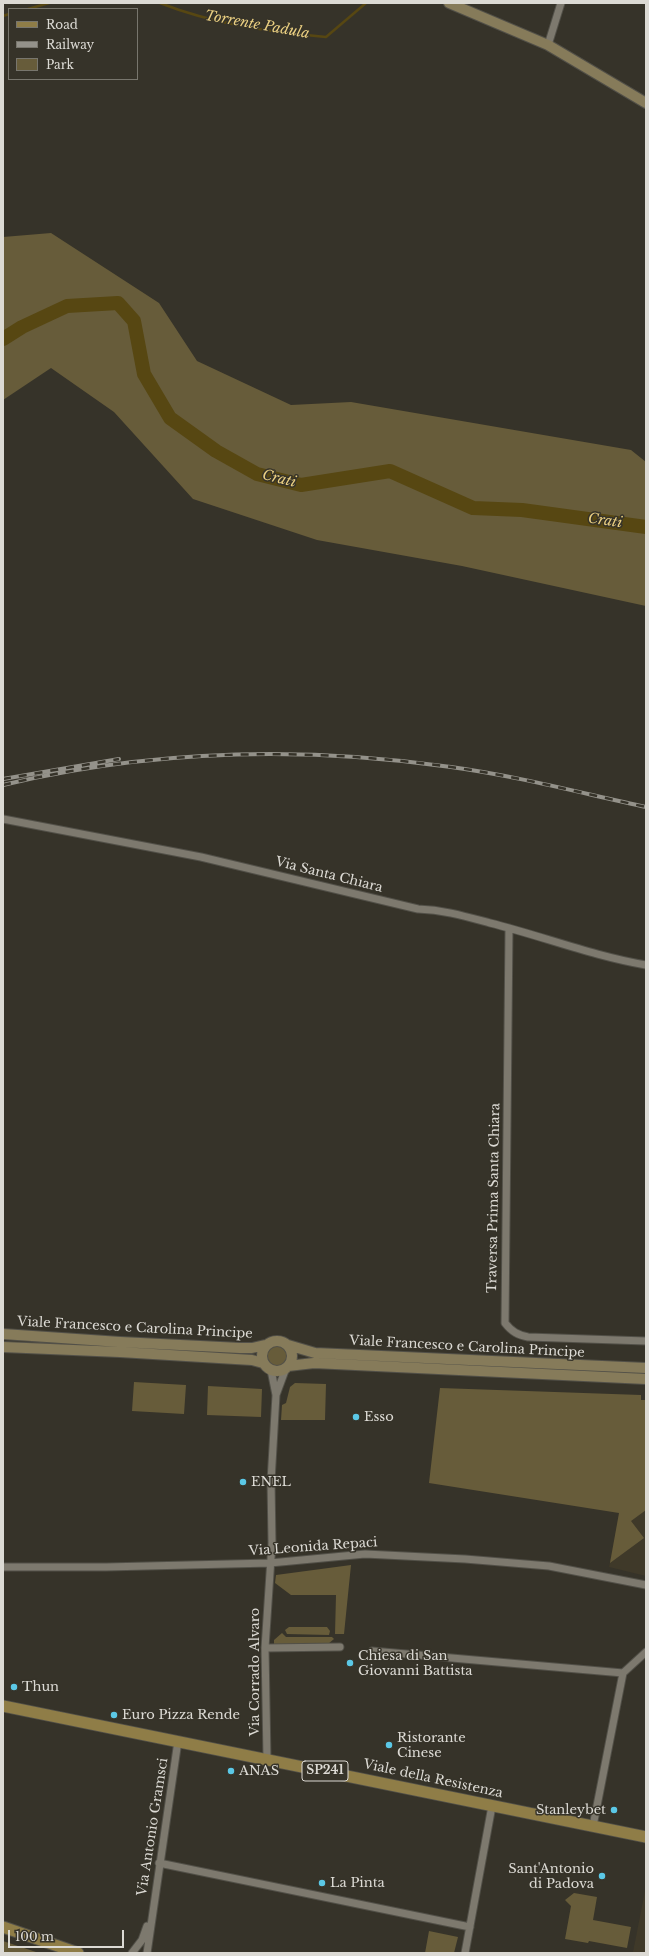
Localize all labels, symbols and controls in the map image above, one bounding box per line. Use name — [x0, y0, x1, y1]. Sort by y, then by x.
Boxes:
legend — [8, 8, 138, 80]
water label: Torrente Padula — [203, 8, 311, 42]
text: Road — [46, 17, 78, 32]
text: Railway — [46, 37, 94, 52]
text: Park — [46, 57, 74, 72]
water label: Crati — [260, 467, 298, 491]
water label: Crati — [587, 510, 623, 532]
street label: Via Santa Chiara — [274, 854, 384, 896]
street label: Traversa Prima Santa Chiara — [485, 1103, 503, 1293]
street label: Viale Francesco e Carolina Principe — [17, 1314, 253, 1342]
street label: Viale Francesco e Carolina Principe — [349, 1333, 585, 1361]
place label: Esso — [364, 1409, 394, 1425]
marker: Esso — [351, 1412, 361, 1422]
place label: ENEL — [251, 1474, 291, 1490]
marker: ENEL — [238, 1477, 248, 1487]
street label: Via Leonida Repaci — [248, 1535, 378, 1559]
street label: Via Corrado Alvaro — [247, 1608, 263, 1736]
place label: Chiesa di San Giovanni Battista — [358, 1648, 473, 1679]
marker: Chiesa di San Giovanni Battista — [345, 1658, 355, 1668]
place label: Thun — [22, 1679, 59, 1695]
marker: Thun — [9, 1682, 19, 1692]
place label: Euro Pizza Rende — [122, 1707, 240, 1723]
marker: Euro Pizza Rende — [109, 1710, 119, 1720]
place label: Ristorante Cinese — [397, 1730, 466, 1761]
marker: Ristorante Cinese — [384, 1740, 394, 1750]
street label: Via Antonio Gramsci — [134, 1757, 172, 1897]
street label: Viale della Resistenza — [362, 1757, 504, 1801]
road number: SP241 — [302, 1761, 348, 1781]
place label: ANAS — [239, 1763, 279, 1779]
marker: ANAS — [226, 1766, 236, 1776]
place label: Stanleybet — [536, 1802, 606, 1818]
marker: Stanleybet — [609, 1805, 619, 1815]
place label: Sant'Antonio di Padova — [508, 1861, 594, 1892]
marker: Sant'Antonio di Padova — [597, 1871, 607, 1881]
place label: La Pinta — [330, 1875, 385, 1891]
marker: La Pinta — [317, 1878, 327, 1888]
scale bar — [10, 1922, 126, 1948]
text: 100 m — [15, 1929, 54, 1944]

